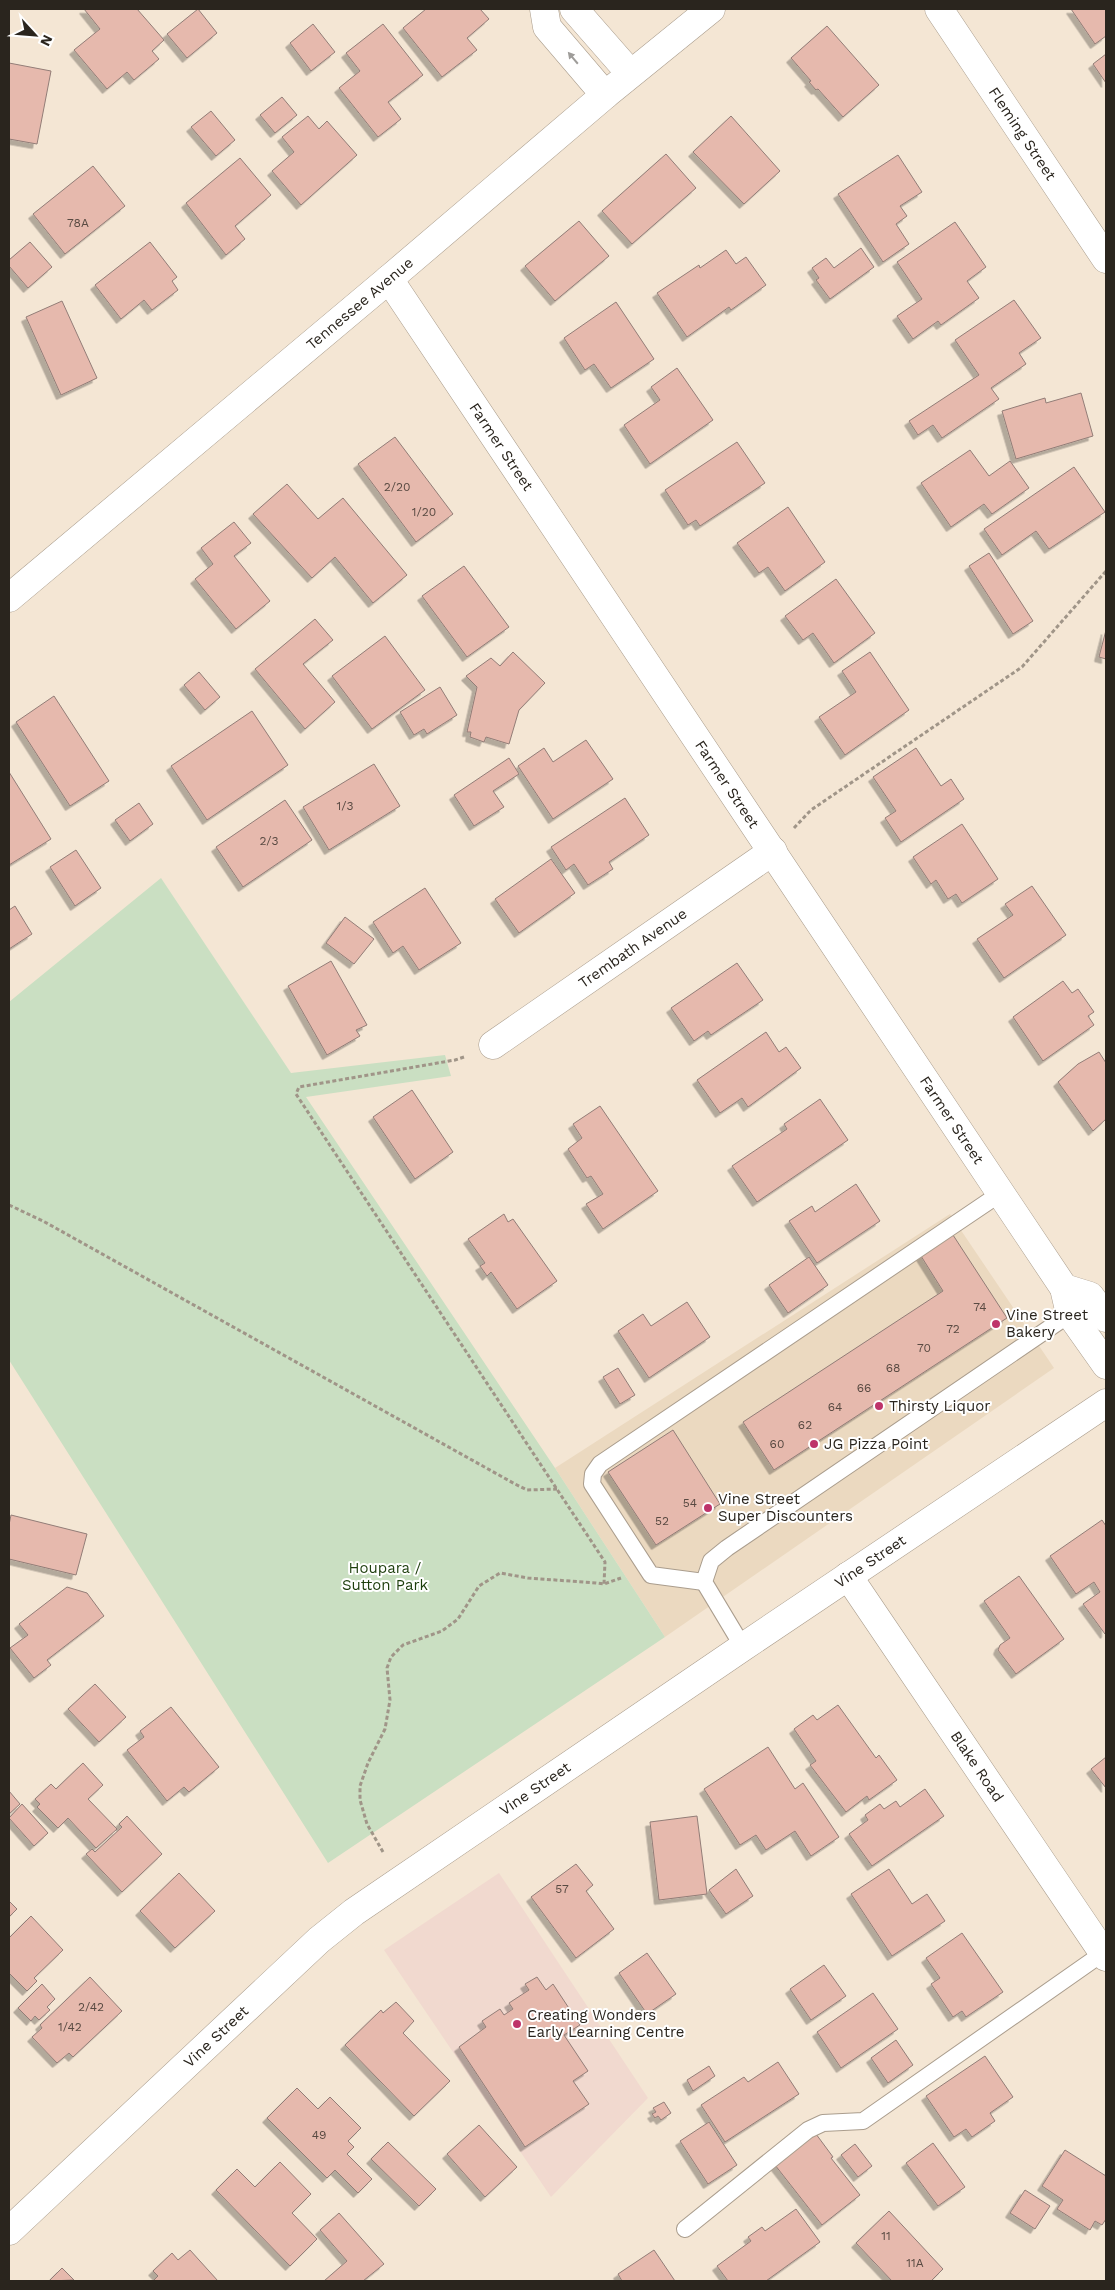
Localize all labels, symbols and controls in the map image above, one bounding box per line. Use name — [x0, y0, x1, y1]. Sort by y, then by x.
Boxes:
north arrow — [10, 10, 60, 60]
text: N — [37, 33, 56, 49]
one-way arrow — [567, 52, 579, 64]
street label: Fleming Street — [985, 84, 1060, 184]
house number: 78A — [67, 216, 89, 230]
street label: Tennessee Avenue — [303, 253, 417, 354]
street label: Farmer Street — [465, 399, 538, 495]
house number: 2/20 — [384, 480, 410, 494]
house number: 1/20 — [412, 505, 436, 519]
street label: Farmer Street — [691, 737, 763, 832]
house number: 1/3 — [337, 799, 353, 813]
house number: 2/3 — [259, 834, 279, 848]
street label: Trembath Avenue — [575, 904, 690, 992]
street label: Farmer Street — [916, 1073, 988, 1168]
house number: 74 — [973, 1300, 987, 1314]
place label: Vine Street Bakery — [1006, 1306, 1089, 1341]
marker: Vine Street Bakery — [990, 1318, 1002, 1330]
house number: 72 — [946, 1322, 960, 1336]
house number: 70 — [917, 1341, 931, 1355]
house number: 68 — [886, 1361, 900, 1375]
house number: 66 — [857, 1381, 871, 1395]
place label: Thirsty Liquor — [889, 1397, 990, 1415]
house number: 64 — [828, 1400, 842, 1414]
marker: Thirsty Liquor — [873, 1400, 885, 1412]
house number: 62 — [798, 1418, 812, 1432]
place label: JG Pizza Point — [824, 1435, 929, 1453]
house number: 60 — [770, 1437, 784, 1451]
marker: JG Pizza Point — [808, 1438, 820, 1450]
place label: Vine Street Super Discounters — [718, 1490, 853, 1525]
house number: 54 — [683, 1496, 697, 1510]
marker: Vine Street Super Discounters — [702, 1502, 714, 1514]
house number: 52 — [655, 1514, 669, 1528]
street label: Vine Street — [831, 1531, 910, 1592]
park label: Houpara / Sutton Park — [342, 1559, 429, 1594]
street label: Blake Road — [947, 1728, 1007, 1805]
street label: Vine Street — [496, 1758, 575, 1819]
house number: 57 — [555, 1882, 569, 1896]
house number: 2/42 — [78, 2000, 104, 2014]
street label: Vine Street — [180, 2002, 253, 2071]
place label: Creating Wonders Early Learning Centre — [527, 2006, 685, 2041]
marker: Creating Wonders Early Learning Centre — [511, 2018, 523, 2030]
house number: 1/42 — [58, 2020, 82, 2034]
house number: 49 — [312, 2128, 326, 2142]
house number: 11 — [881, 2229, 891, 2243]
house number: 11A — [906, 2256, 924, 2270]

